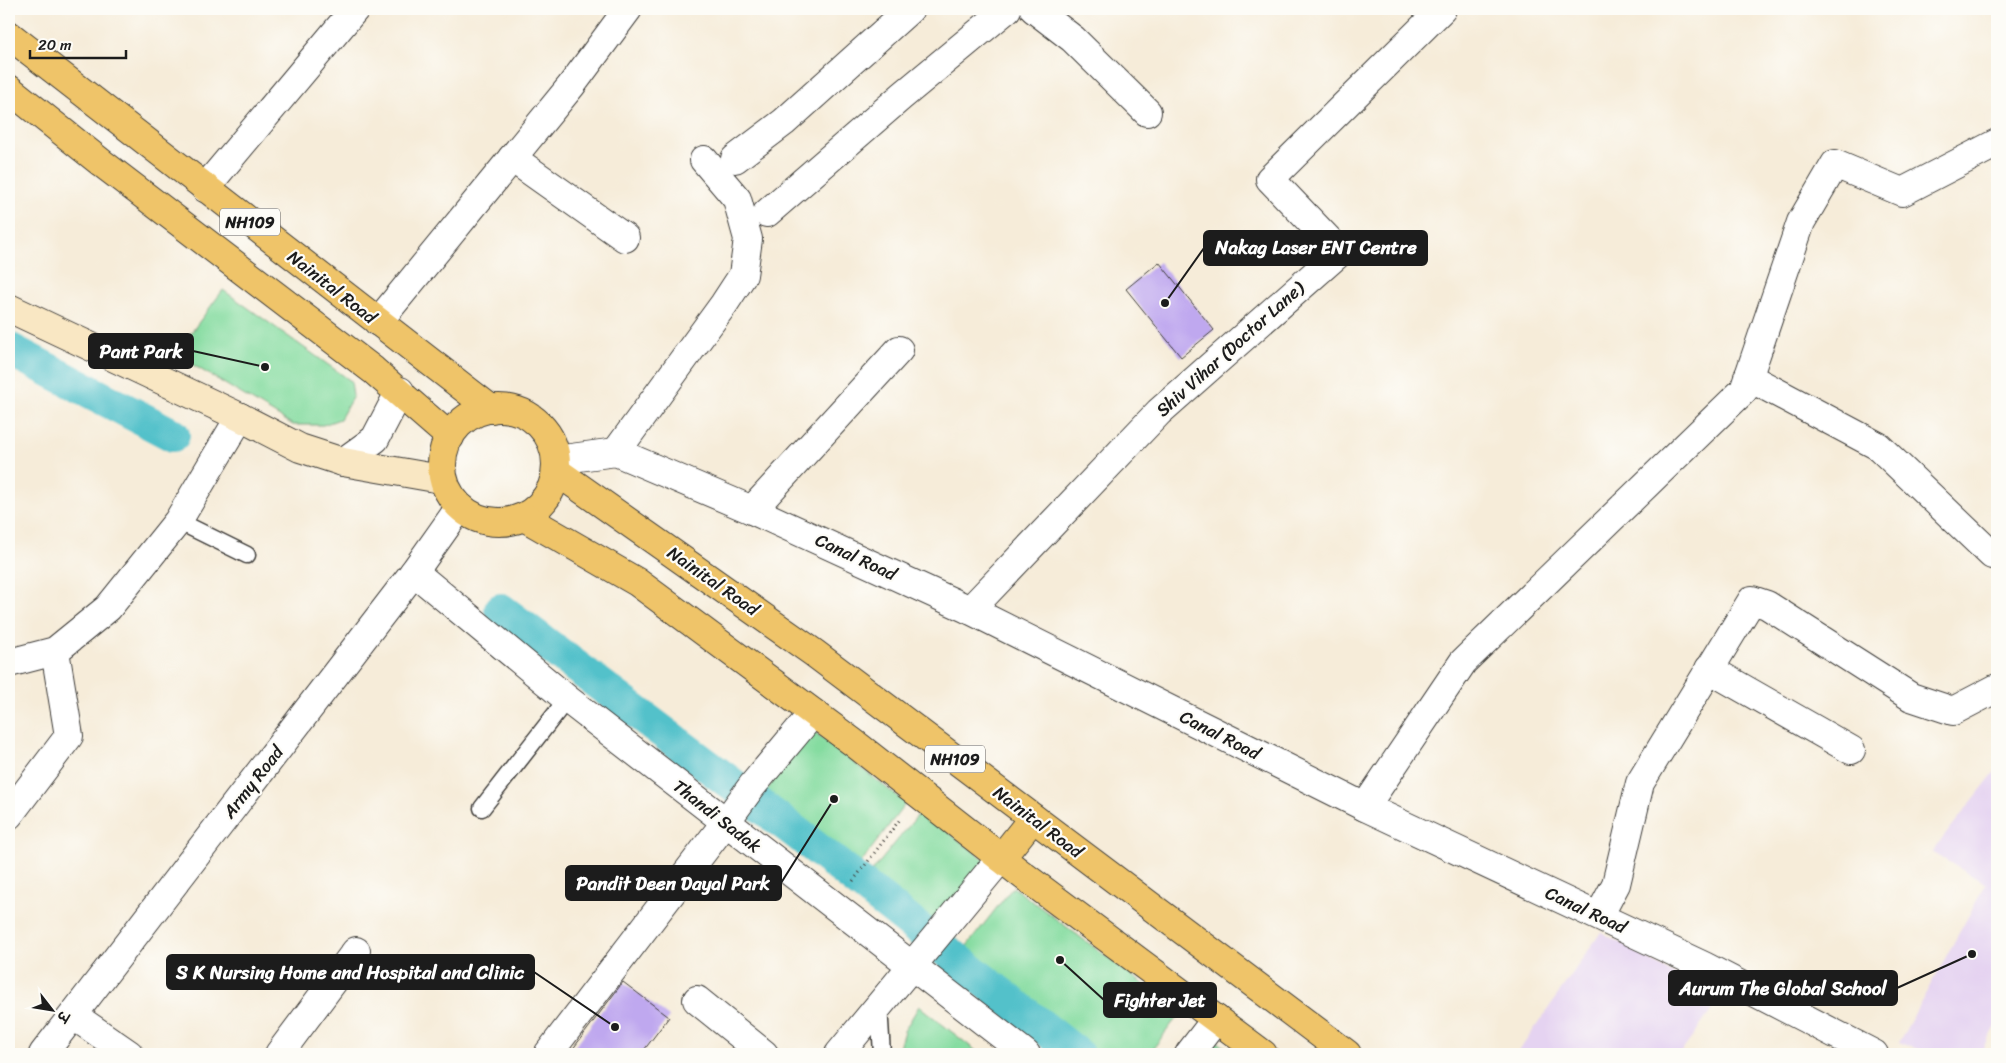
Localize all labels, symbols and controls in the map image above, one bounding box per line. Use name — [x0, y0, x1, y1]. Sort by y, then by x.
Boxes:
scale bar — [30, 28, 126, 60]
text: 20 m — [38, 32, 72, 58]
road number: NH109 — [220, 208, 280, 236]
callout: Nakag Laser ENT Centre — [1204, 231, 1427, 265]
text: Nakag Laser ENT Centre — [1214, 231, 1417, 264]
street label: Nainital Road — [280, 242, 385, 333]
street label: Shiv Vihar (Doctor Lane) — [1148, 272, 1313, 425]
callout: Pant Park — [89, 334, 193, 368]
text: Pant Park — [99, 335, 183, 368]
street label: Canal Road — [810, 524, 904, 591]
street label: Nainital Road — [660, 537, 767, 626]
street label: Canal Road — [1174, 701, 1267, 770]
street label: Army Road — [213, 737, 293, 826]
road number: NH109 — [925, 746, 985, 772]
street label: Thandi Sadak — [665, 771, 769, 861]
street label: Nainital Road — [986, 777, 1091, 868]
callout: Pandit Deen Dayal Park — [566, 866, 781, 900]
text: Pandit Deen Dayal Park — [576, 867, 771, 900]
street label: Canal Road — [1540, 877, 1634, 944]
callout: S K Nursing Home and Hospital and Clinic — [167, 955, 534, 989]
text: S K Nursing Home and Hospital and Clinic — [175, 956, 524, 989]
callout: Aurum The Global School — [1669, 971, 1897, 1005]
text: Aurum The Global School — [1678, 972, 1887, 1005]
callout: Fighter Jet — [1104, 983, 1216, 1017]
text: Fighter Jet — [1113, 984, 1207, 1017]
north arrow — [28, 986, 78, 1036]
text: उ — [49, 1004, 77, 1028]

